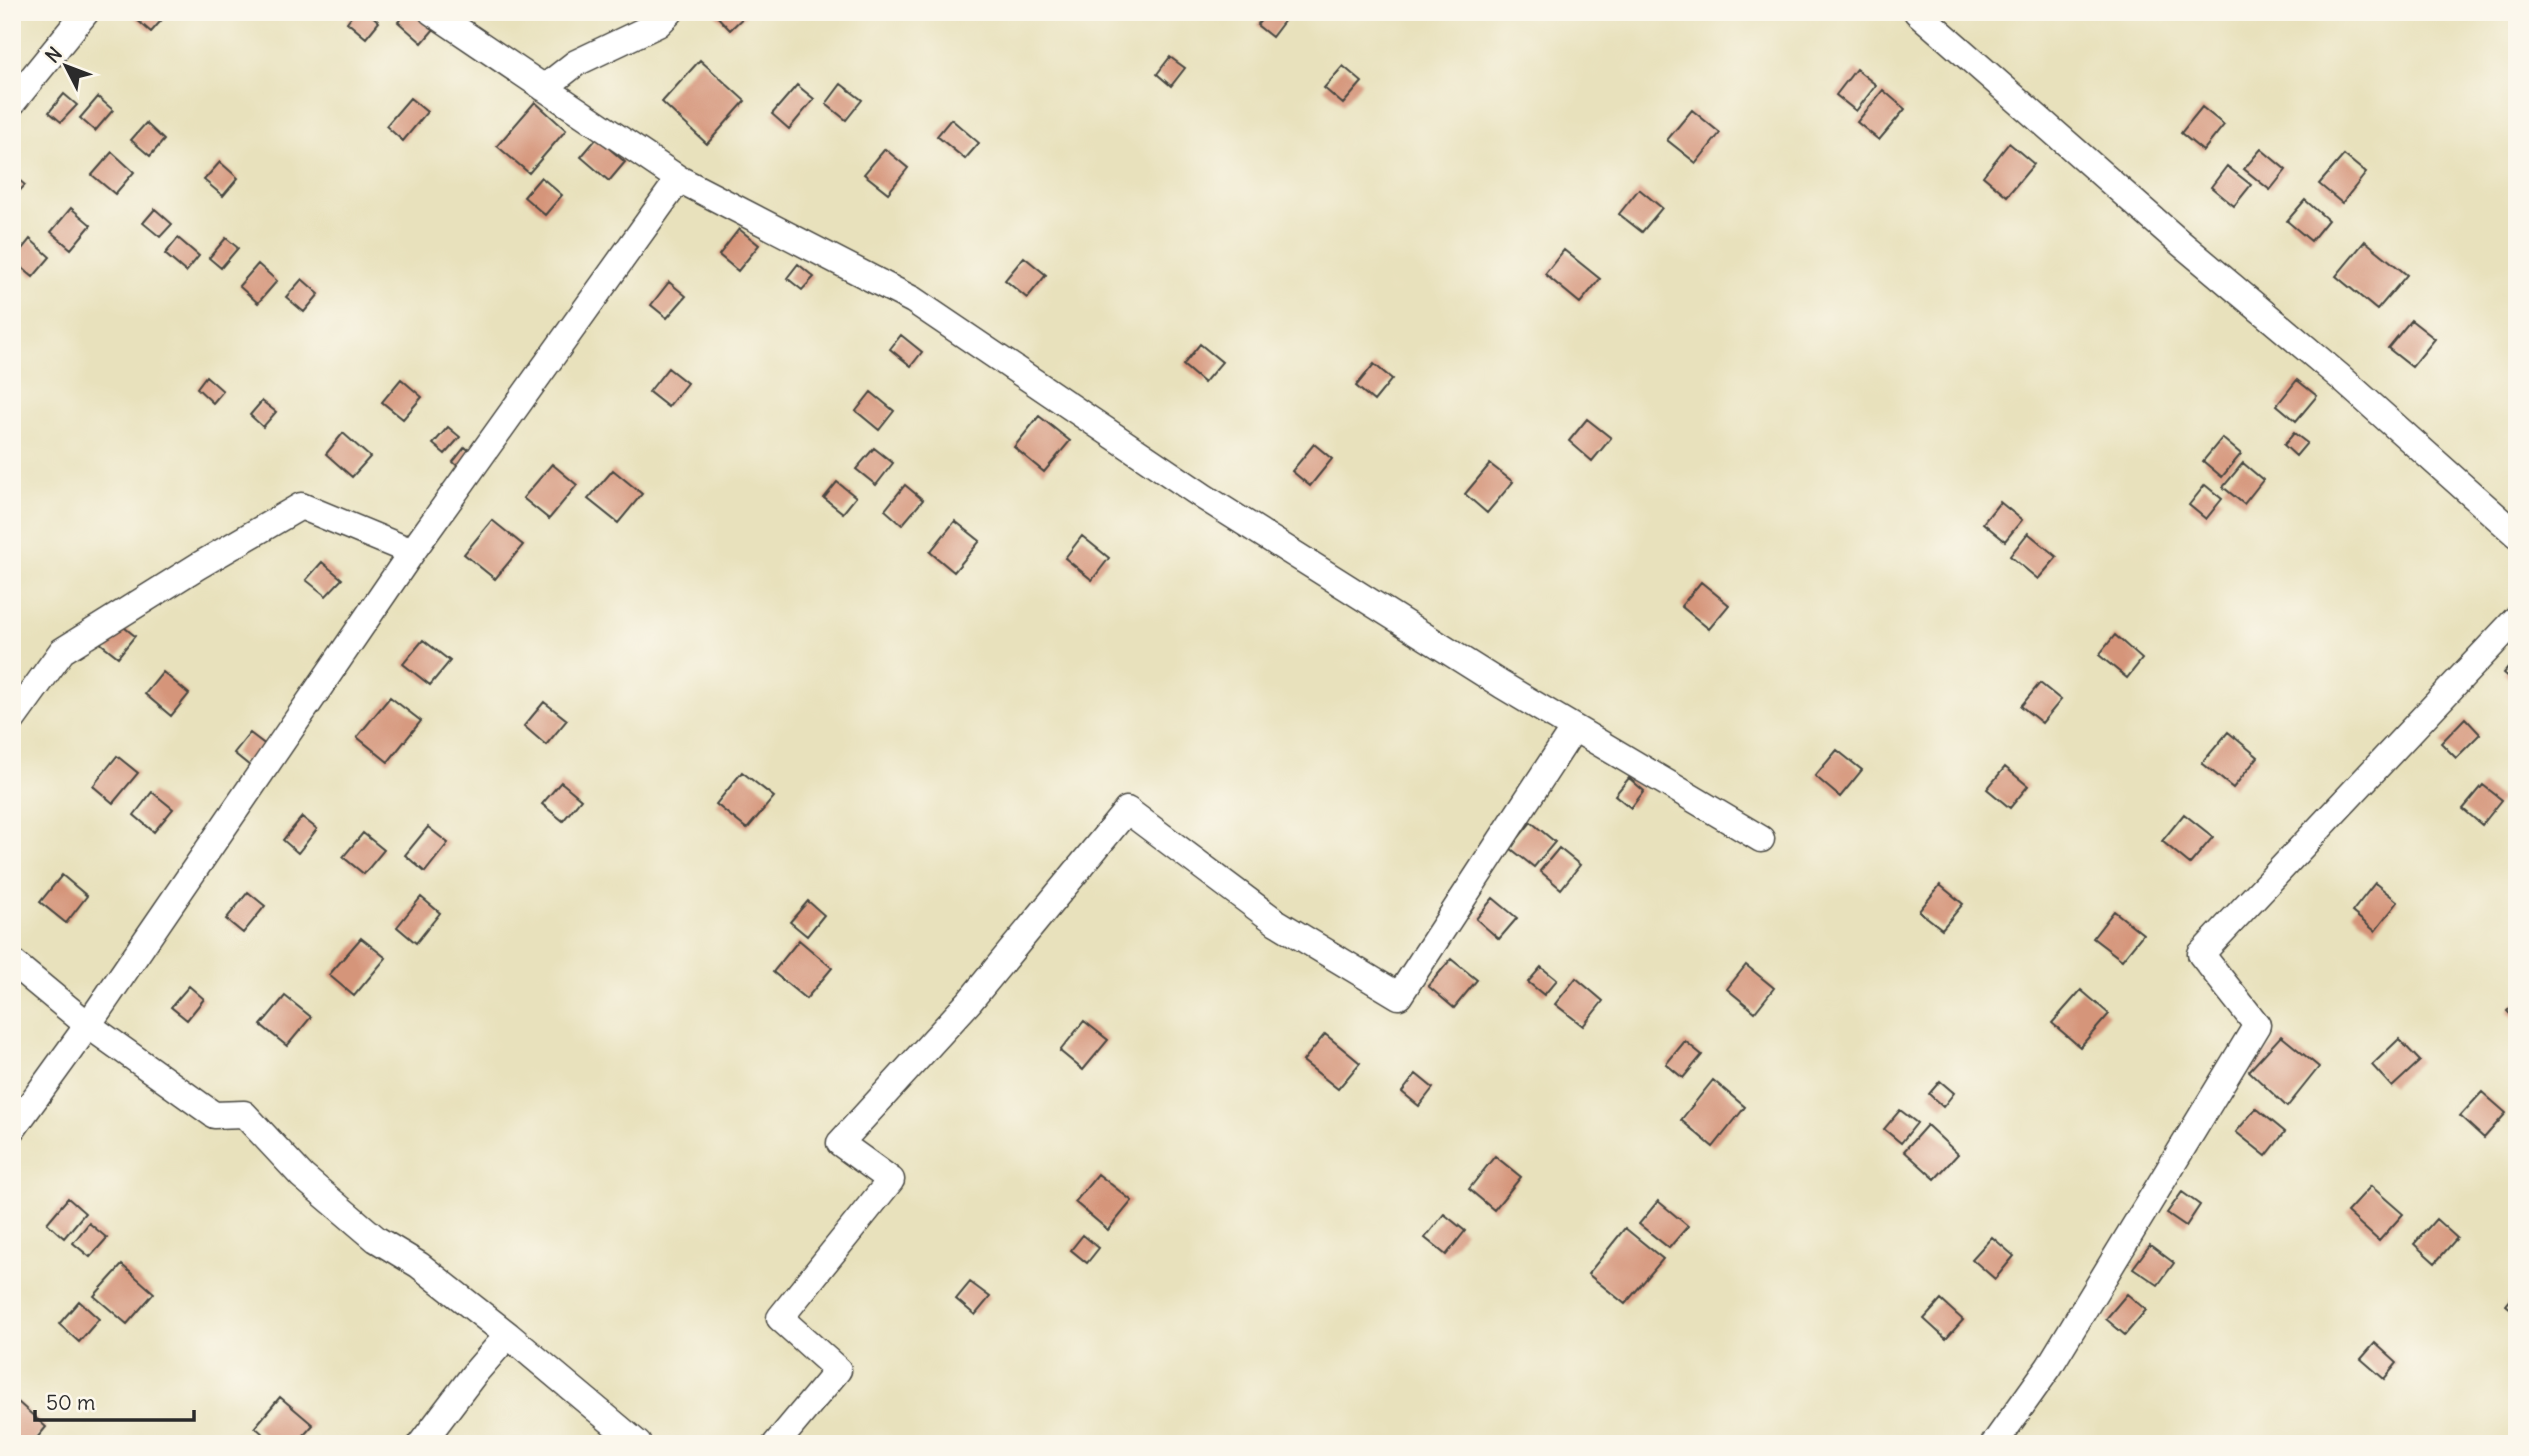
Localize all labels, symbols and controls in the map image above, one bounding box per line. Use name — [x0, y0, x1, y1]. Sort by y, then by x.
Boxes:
north arrow — [32, 32, 102, 102]
text: N — [40, 42, 67, 68]
scale bar — [35, 1379, 194, 1423]
text: 50 m — [46, 1389, 95, 1416]

